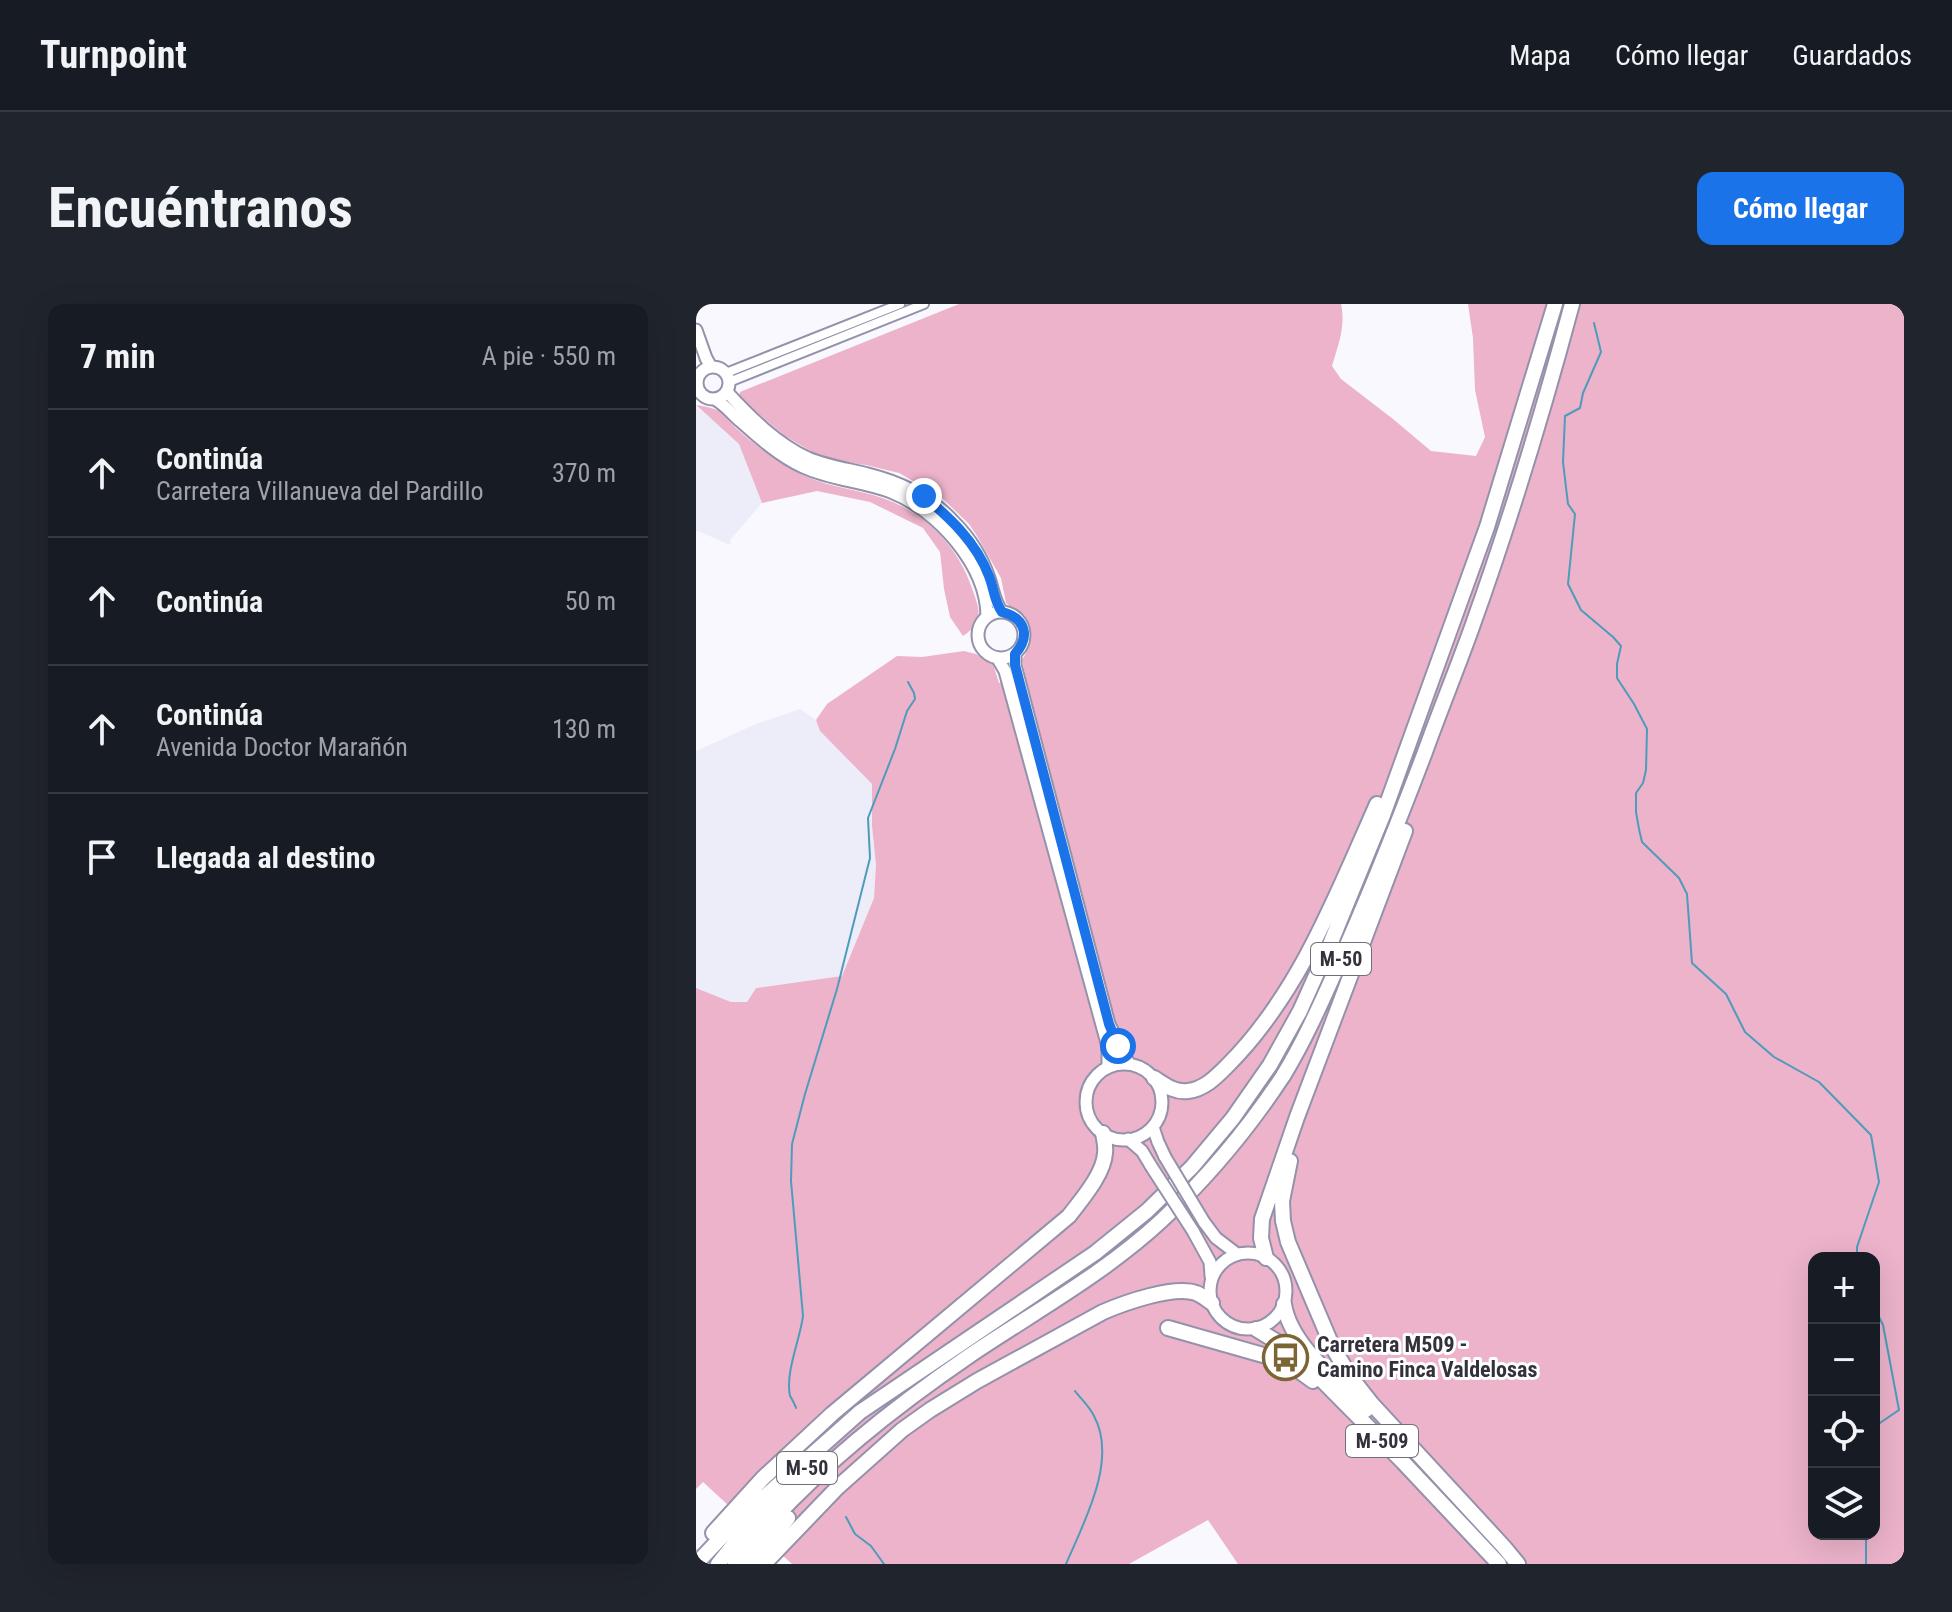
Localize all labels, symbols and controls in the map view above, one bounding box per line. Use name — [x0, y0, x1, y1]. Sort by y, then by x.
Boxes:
text: Turnpoint — [40, 33, 187, 77]
text: Mapa — [1509, 39, 1571, 72]
text: Cómo llegar — [1615, 39, 1748, 72]
text: Guardados — [1792, 39, 1912, 72]
button: Cómo llegar — [1697, 172, 1904, 245]
text: Encuéntranos — [48, 175, 353, 241]
text: 7 min — [80, 336, 156, 376]
text: A pie · 550 m — [482, 341, 616, 371]
text: Continúa — [156, 441, 263, 476]
icon: ahead — [80, 451, 124, 495]
text: 370 m — [552, 458, 616, 488]
text: Carretera Villanueva del Pardillo — [156, 476, 483, 506]
route end — [906, 478, 942, 514]
icon: ahead — [80, 579, 124, 623]
text: Continúa — [156, 584, 263, 619]
text: 50 m — [565, 586, 616, 616]
text: Continúa — [156, 697, 263, 732]
icon: ahead — [80, 707, 124, 751]
text: 130 m — [552, 714, 616, 744]
text: Avenida Doctor Marañón — [156, 732, 408, 762]
icon: arrive — [80, 835, 124, 879]
text: Llegada al destino — [156, 840, 375, 875]
road number: M-50 — [1311, 943, 1371, 975]
route start — [1100, 1028, 1136, 1064]
map controls — [1808, 1252, 1880, 1540]
button: + — [1808, 1252, 1880, 1324]
button: − — [1808, 1324, 1880, 1396]
place label: Carretera M509 - Camino Finca Valdelosas — [1317, 1332, 1537, 1382]
bus stop icon: Carretera M509 - Camino Finca Valdelosas — [1262, 1333, 1310, 1381]
button: locate — [1808, 1396, 1880, 1468]
road number: M-509 — [1346, 1425, 1418, 1457]
road number: M-50 — [777, 1452, 837, 1484]
button: layers — [1808, 1468, 1880, 1540]

